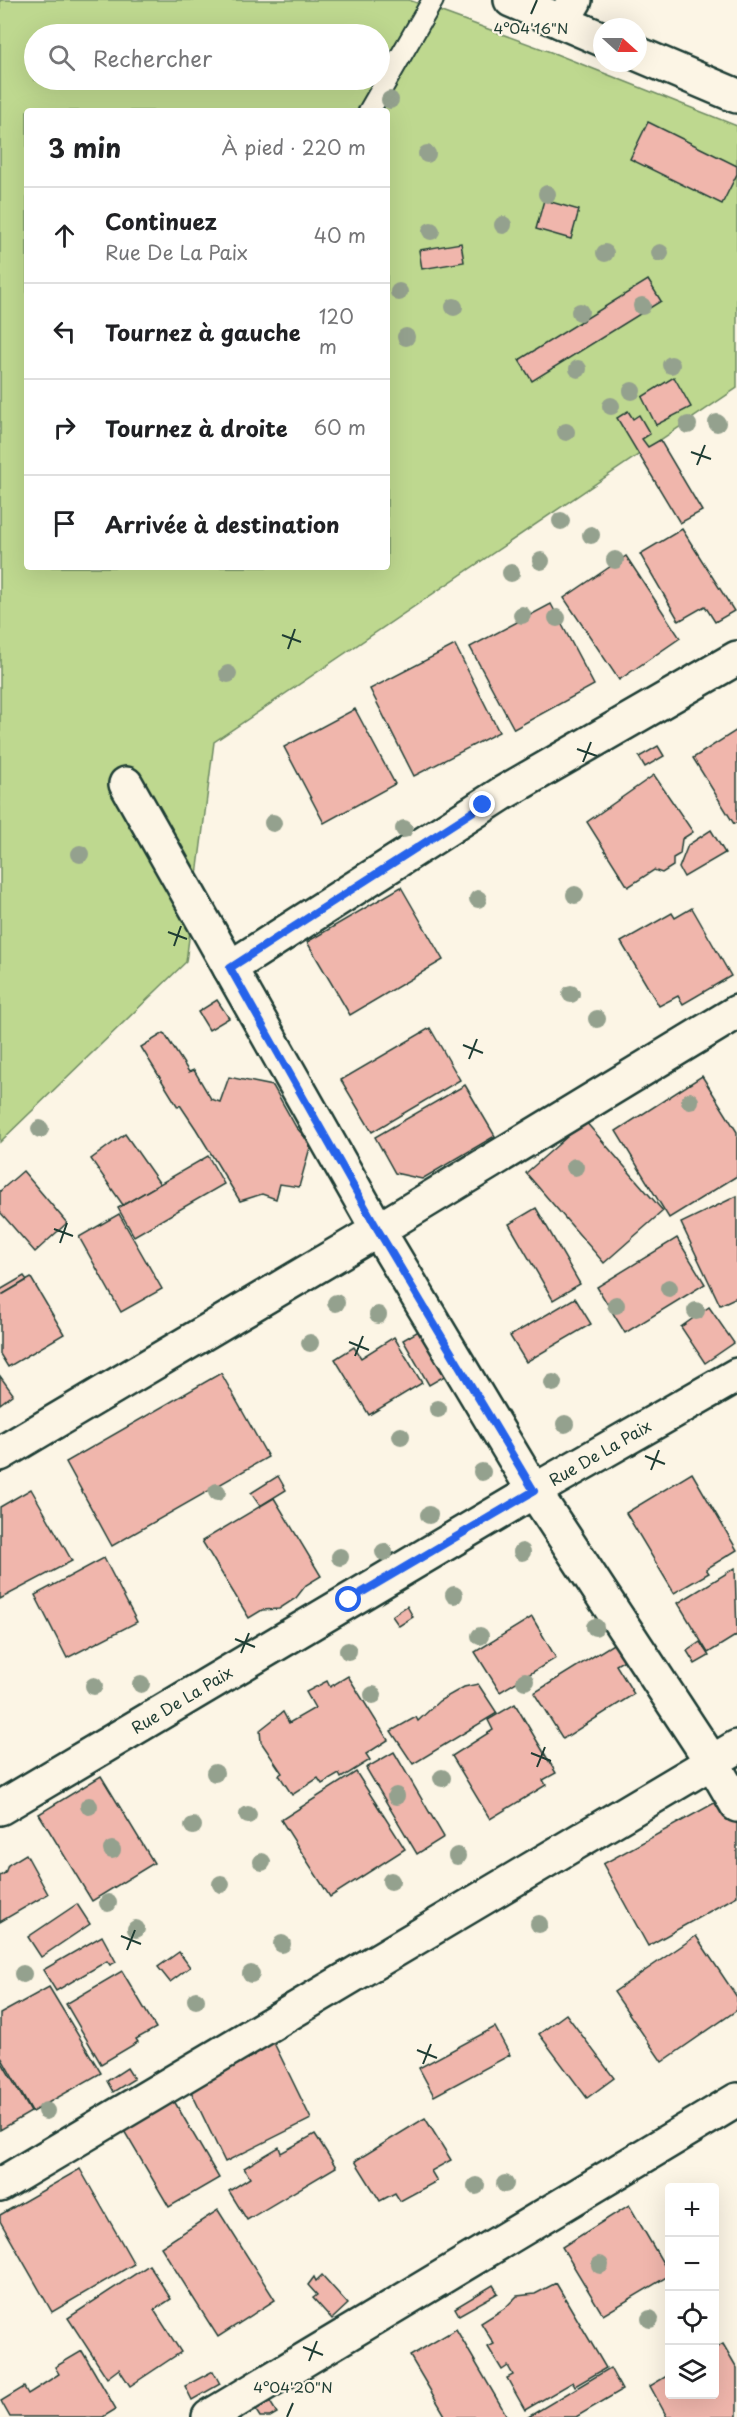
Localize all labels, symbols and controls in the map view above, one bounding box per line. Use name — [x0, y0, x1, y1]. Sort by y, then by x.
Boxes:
text: 4°04'16"N — [493, 16, 569, 39]
north arrow — [593, 18, 647, 72]
search box — [24, 24, 390, 90]
icon: search — [45, 41, 78, 74]
text: Rechercher — [93, 41, 212, 74]
text: 3 min — [48, 128, 121, 167]
text: À pied · 220 m — [222, 132, 366, 162]
text: Continuez — [105, 204, 217, 237]
icon: ahead — [48, 219, 81, 252]
text: 40 m — [314, 220, 366, 250]
text: Rue De La Paix — [105, 237, 248, 267]
text: 120 m — [319, 301, 354, 361]
icon: left — [48, 315, 81, 348]
text: Tournez à gauche — [105, 315, 301, 348]
icon: right — [48, 411, 81, 444]
text: Tournez à droite — [105, 411, 288, 444]
text: 60 m — [314, 412, 366, 442]
icon: arrive — [48, 507, 81, 540]
text: Arrivée à destination — [105, 507, 339, 540]
route end — [469, 791, 495, 817]
street label: Rue De La Paix — [544, 1413, 655, 1491]
route start — [335, 1586, 361, 1612]
street label: Rue De La Paix — [126, 1659, 237, 1739]
map controls — [665, 2183, 719, 2399]
button: + — [665, 2183, 719, 2237]
button: − — [665, 2237, 719, 2291]
button: locate — [665, 2291, 719, 2345]
button: layers — [665, 2345, 719, 2399]
text: 4°04'20"N — [253, 2375, 333, 2398]

